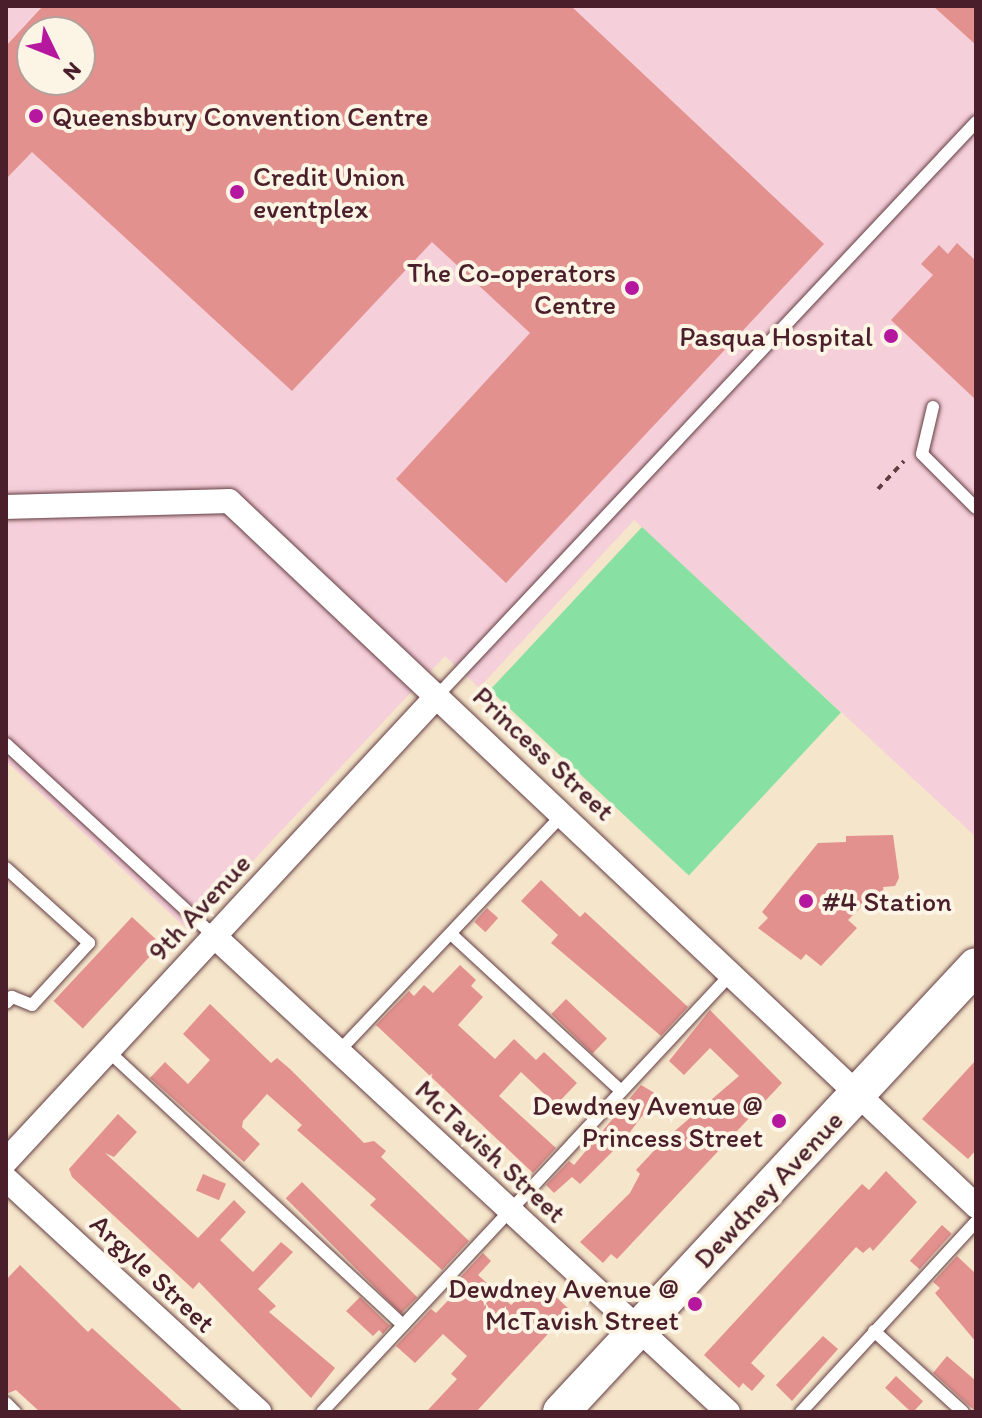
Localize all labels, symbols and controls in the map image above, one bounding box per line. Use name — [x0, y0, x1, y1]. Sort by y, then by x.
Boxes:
north arrow — [16, 16, 96, 96]
text: N — [58, 57, 87, 86]
place label: Queensbury Convention Centre — [52, 99, 429, 133]
marker: Queensbury Convention Centre — [27, 107, 45, 125]
place label: Credit Union eventplex — [253, 159, 405, 225]
marker: Credit Union eventplex — [228, 183, 246, 201]
place label: The Co-operators Centre — [406, 255, 616, 321]
marker: The Co-operators Centre — [623, 279, 641, 297]
place label: Pasqua Hospital — [680, 319, 873, 353]
marker: Pasqua Hospital — [880, 325, 902, 347]
street label: Princess Street — [466, 679, 622, 827]
street label: 9th Avenue — [141, 847, 257, 967]
place label: #4 Station — [822, 884, 952, 918]
marker: #4 Station — [797, 892, 815, 910]
street label: McTavish Street — [409, 1073, 573, 1229]
place label: Dewdney Avenue @ Princess Street — [534, 1088, 763, 1154]
street label: Dewdney Avenue — [687, 1104, 849, 1274]
marker: Dewdney Avenue @ Princess Street — [770, 1112, 788, 1130]
street label: Argyle Street — [84, 1207, 222, 1339]
place label: Dewdney Avenue @ McTavish Street — [450, 1271, 679, 1337]
marker: Dewdney Avenue @ McTavish Street — [686, 1295, 704, 1313]

